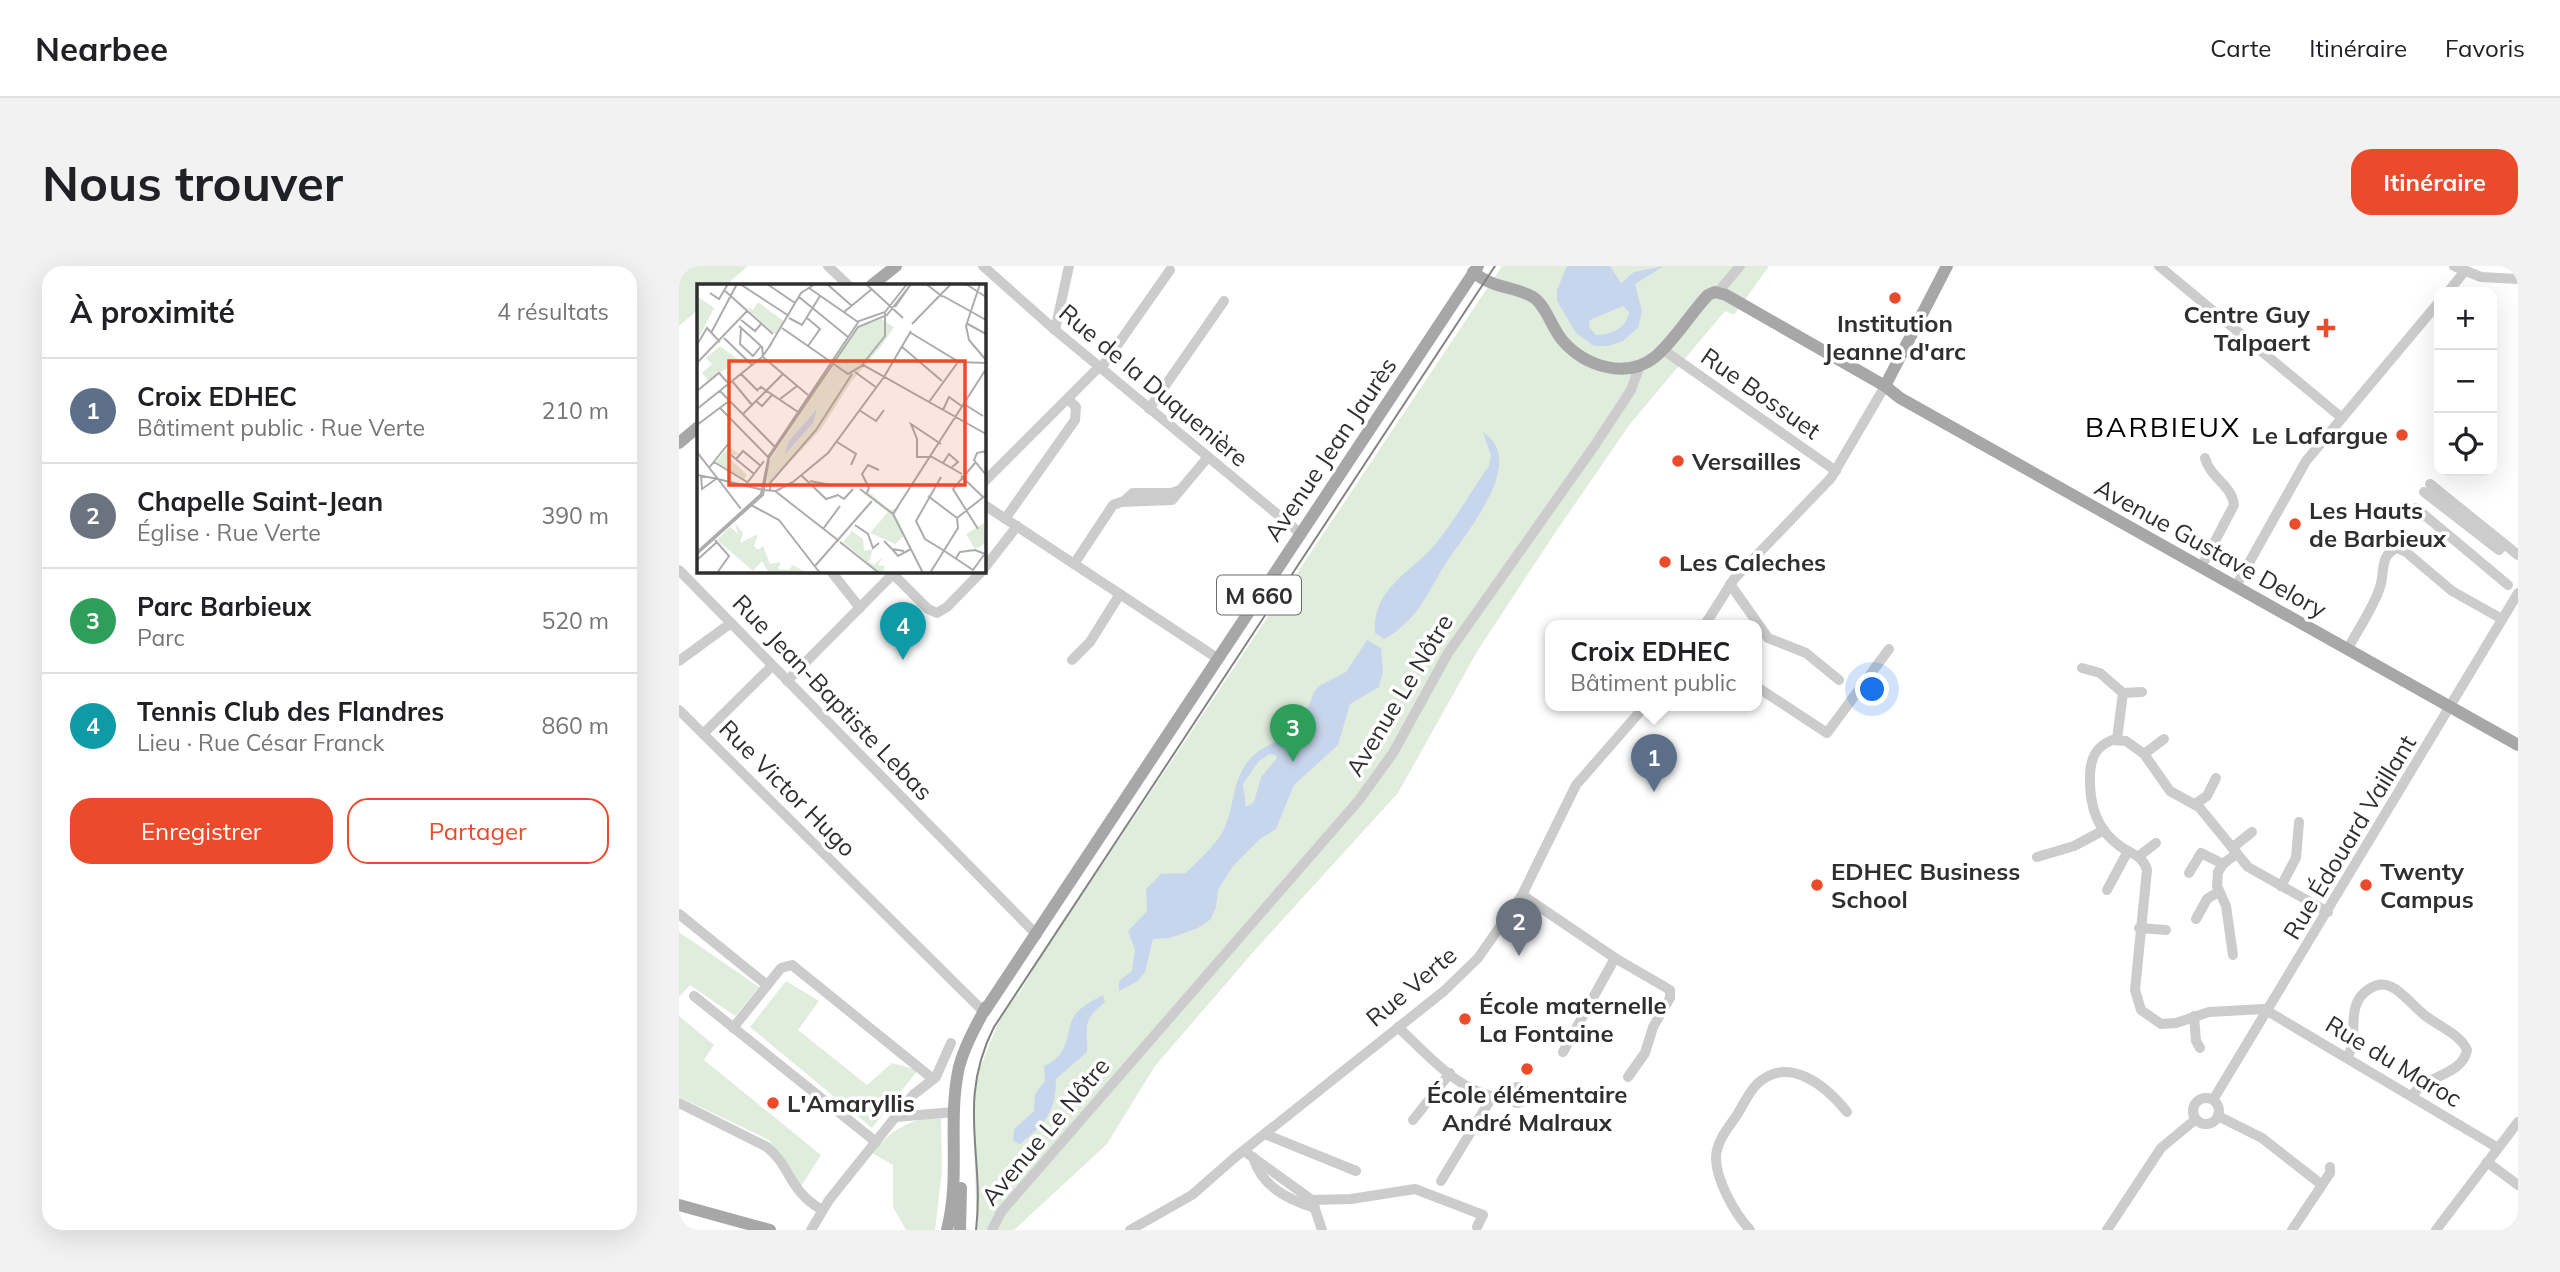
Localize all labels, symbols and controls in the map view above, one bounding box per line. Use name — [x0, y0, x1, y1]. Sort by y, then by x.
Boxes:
text: Nearbee — [35, 28, 168, 69]
text: Carte — [2210, 33, 2271, 63]
text: Itinéraire — [2309, 33, 2407, 63]
text: Favoris — [2445, 33, 2525, 63]
button: Itinéraire — [2351, 149, 2518, 215]
text: Nous trouver — [42, 152, 343, 213]
inset map — [697, 284, 985, 572]
map controls — [2434, 287, 2497, 476]
button: + — [2434, 287, 2497, 350]
marker: Institution Jeanne d'arc — [1887, 290, 1903, 306]
text: À proximité — [70, 293, 235, 331]
text: 4 résultats — [497, 297, 609, 326]
street label: Rue de la Duquenière — [1053, 297, 1255, 473]
place label: Centre Guy Talpaert — [2184, 299, 2311, 357]
place label: Institution Jeanne d'arc — [1824, 308, 1966, 366]
marker: Centre Guy Talpaert — [2316, 318, 2336, 338]
street label: Rue Bossuet — [1696, 341, 1826, 445]
button: − — [2434, 350, 2497, 413]
street label: Avenue Jean Jaurès — [1257, 351, 1403, 547]
text: Croix EDHEC — [137, 380, 297, 413]
text: 1 — [86, 396, 100, 425]
text: 210 m — [541, 396, 609, 425]
district label: BARBIEUX — [2085, 409, 2241, 444]
text: Bâtiment public · Rue Verte — [137, 413, 425, 442]
button: locate — [2434, 413, 2497, 476]
place label: Le Lafargue — [2251, 420, 2388, 450]
marker: Le Lafargue — [2394, 427, 2410, 443]
place label: Versailles — [1691, 446, 1801, 476]
marker: Versailles — [1670, 453, 1686, 469]
street label: Avenue Gustave Delory — [2090, 472, 2332, 624]
text: Chapelle Saint-Jean — [137, 485, 383, 518]
place label: Les Hauts de Barbieux — [2309, 495, 2447, 553]
text: 2 — [86, 501, 100, 530]
text: 390 m — [541, 501, 609, 530]
marker: Les Hauts de Barbieux — [2287, 516, 2303, 532]
text: Église · Rue Verte — [137, 518, 321, 547]
place label: Les Caleches — [1679, 547, 1826, 577]
marker: Les Caleches — [1657, 554, 1673, 570]
road number: M 660 — [1217, 576, 1301, 614]
street label: Rue Jean-Baptiste Lebas — [727, 588, 939, 806]
text: Parc Barbieux — [137, 590, 311, 623]
pin: 4 — [880, 602, 926, 660]
text: 3 — [86, 606, 100, 635]
text: 520 m — [541, 606, 609, 635]
street label: Avenue Le Nôtre — [1339, 609, 1459, 781]
popup — [1545, 620, 1762, 711]
text: Parc — [137, 623, 185, 652]
text: Croix EDHEC — [1570, 635, 1730, 668]
text: Bâtiment public — [1570, 668, 1737, 697]
your location — [1855, 672, 1889, 706]
text: Tennis Club des Flandres — [137, 695, 444, 728]
pin: 3 — [1270, 704, 1316, 762]
text: 4 — [86, 711, 100, 740]
text: 860 m — [541, 711, 609, 740]
street label: Rue Victor Hugo — [713, 713, 863, 863]
text: Lieu · Rue César Franck — [137, 728, 384, 757]
street label: Rue Édouard Vaillant — [2276, 729, 2422, 945]
pin: 1 — [1631, 734, 1677, 792]
button: Enregistrer — [70, 798, 333, 864]
button: Partager — [347, 798, 609, 864]
place label: EDHEC Business School — [1831, 856, 2020, 914]
place label: Twenty Campus — [2380, 856, 2474, 914]
marker: EDHEC Business School — [1809, 877, 1825, 893]
marker: Twenty Campus — [2358, 877, 2374, 893]
pin: 2 — [1496, 898, 1542, 956]
street label: Rue Verte — [1360, 940, 1462, 1032]
place label: École maternelle La Fontaine — [1479, 990, 1667, 1048]
street label: Rue du Maroc — [2321, 1009, 2468, 1113]
marker: École maternelle La Fontaine — [1457, 1011, 1473, 1027]
street label: Avenue Le Nôtre — [974, 1051, 1116, 1211]
marker: École élémentaire André Malraux — [1519, 1061, 1535, 1077]
place label: École élémentaire André Malraux — [1427, 1079, 1627, 1137]
place label: L'Amaryllis — [787, 1088, 915, 1118]
marker: L'Amaryllis — [765, 1095, 781, 1111]

